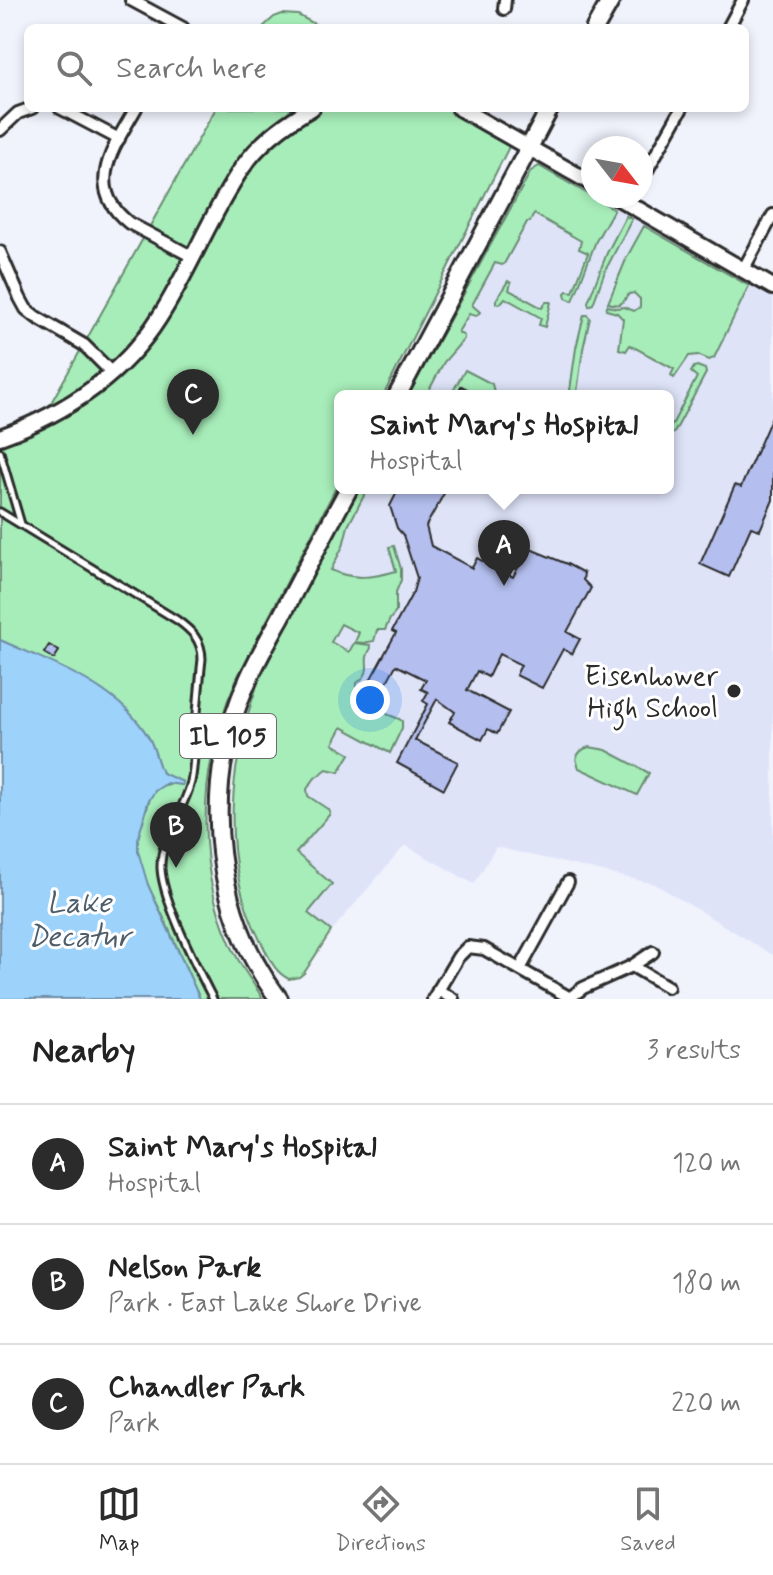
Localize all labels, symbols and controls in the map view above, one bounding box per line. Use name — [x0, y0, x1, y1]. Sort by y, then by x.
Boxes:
search box — [24, 24, 749, 112]
icon: search — [52, 46, 96, 90]
text: Search here — [116, 49, 267, 88]
north arrow — [581, 136, 653, 208]
pin: C — [167, 369, 219, 435]
popup — [334, 390, 674, 494]
text: Saint Mary's Hospital — [370, 406, 638, 445]
text: Hospital — [370, 445, 462, 479]
pin: A — [478, 520, 530, 586]
place label: Eisenhower High School — [585, 659, 718, 731]
your location — [350, 680, 390, 720]
marker: Eisenhower High School — [725, 682, 743, 700]
road number: IL 105 — [180, 714, 276, 758]
pin: B — [150, 802, 202, 868]
water label: Lake Decatur — [27, 884, 134, 957]
text: Nearby — [32, 1029, 136, 1074]
text: 3 results — [647, 1034, 741, 1068]
text: Saint Mary's Hospital — [108, 1128, 377, 1167]
text: A — [49, 1147, 67, 1181]
text: 120 m — [672, 1147, 741, 1181]
text: Hospital — [108, 1167, 201, 1201]
text: Nelson Park — [108, 1248, 261, 1287]
text: B — [50, 1267, 66, 1301]
text: 180 m — [672, 1267, 741, 1301]
text: Park · East Lake Shore Drive — [108, 1287, 422, 1321]
text: Chandler Park — [108, 1368, 305, 1407]
text: C — [49, 1387, 67, 1421]
text: 220 m — [671, 1387, 741, 1421]
text: Park — [108, 1407, 160, 1441]
tab: Map — [97, 1482, 141, 1558]
tab: Directions — [335, 1482, 426, 1558]
tab: Saved — [620, 1482, 676, 1558]

